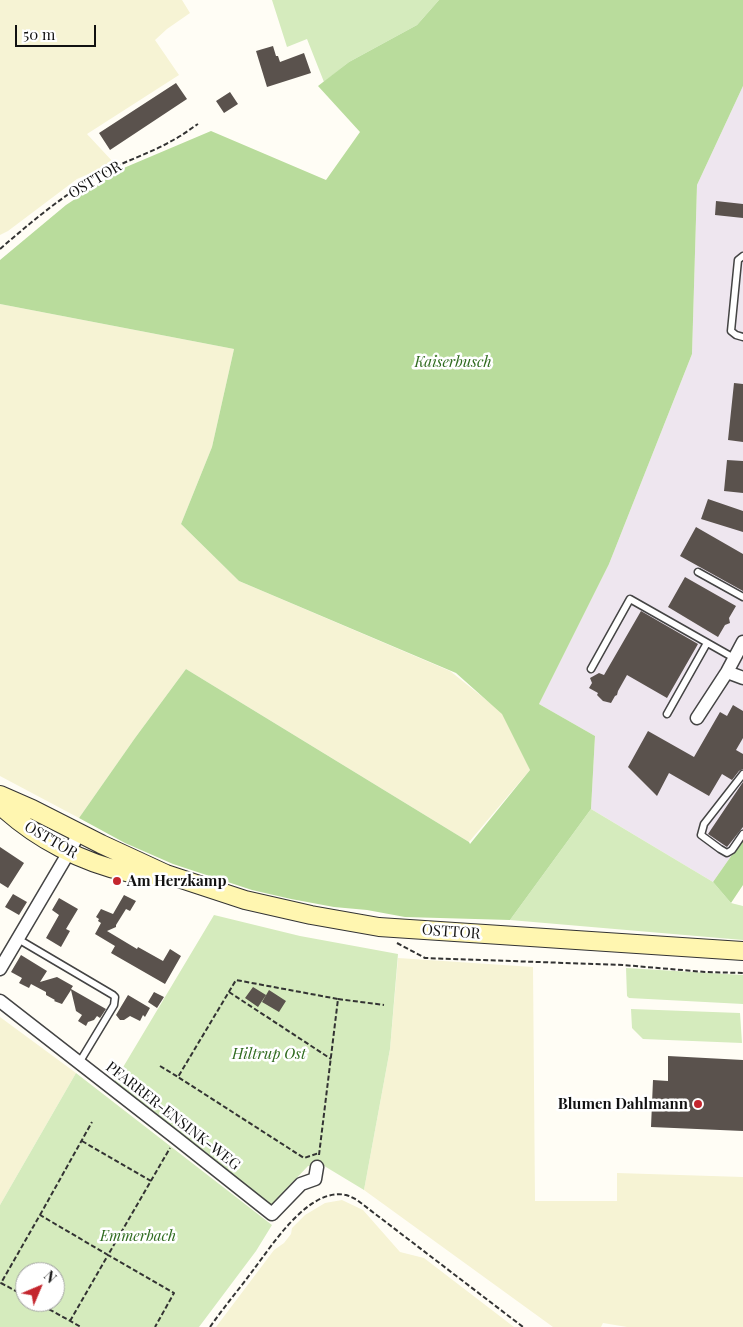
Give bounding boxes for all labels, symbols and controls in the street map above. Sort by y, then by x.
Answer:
scale bar [18,15,99,47]
text: 50 m [23,24,55,44]
street label: OSTTOR [65,157,125,203]
park label: Kaiserbusch [414,353,492,371]
street label: OSTTOR [21,818,81,862]
place label: Am Herzkamp [127,872,226,890]
marker: Am Herzkamp [111,875,123,887]
street label: OSTTOR [421,921,481,943]
park label: Hiltrup Ost [232,1045,306,1063]
street label: PFARRER-ENSINK-WEG [102,1058,244,1174]
place label: Blumen Dahlmann [558,1095,688,1113]
marker: Blumen Dahlmann [692,1098,704,1110]
park label: Emmerbach [100,1227,176,1245]
north arrow [15,1262,65,1312]
text: N [40,1266,61,1287]

